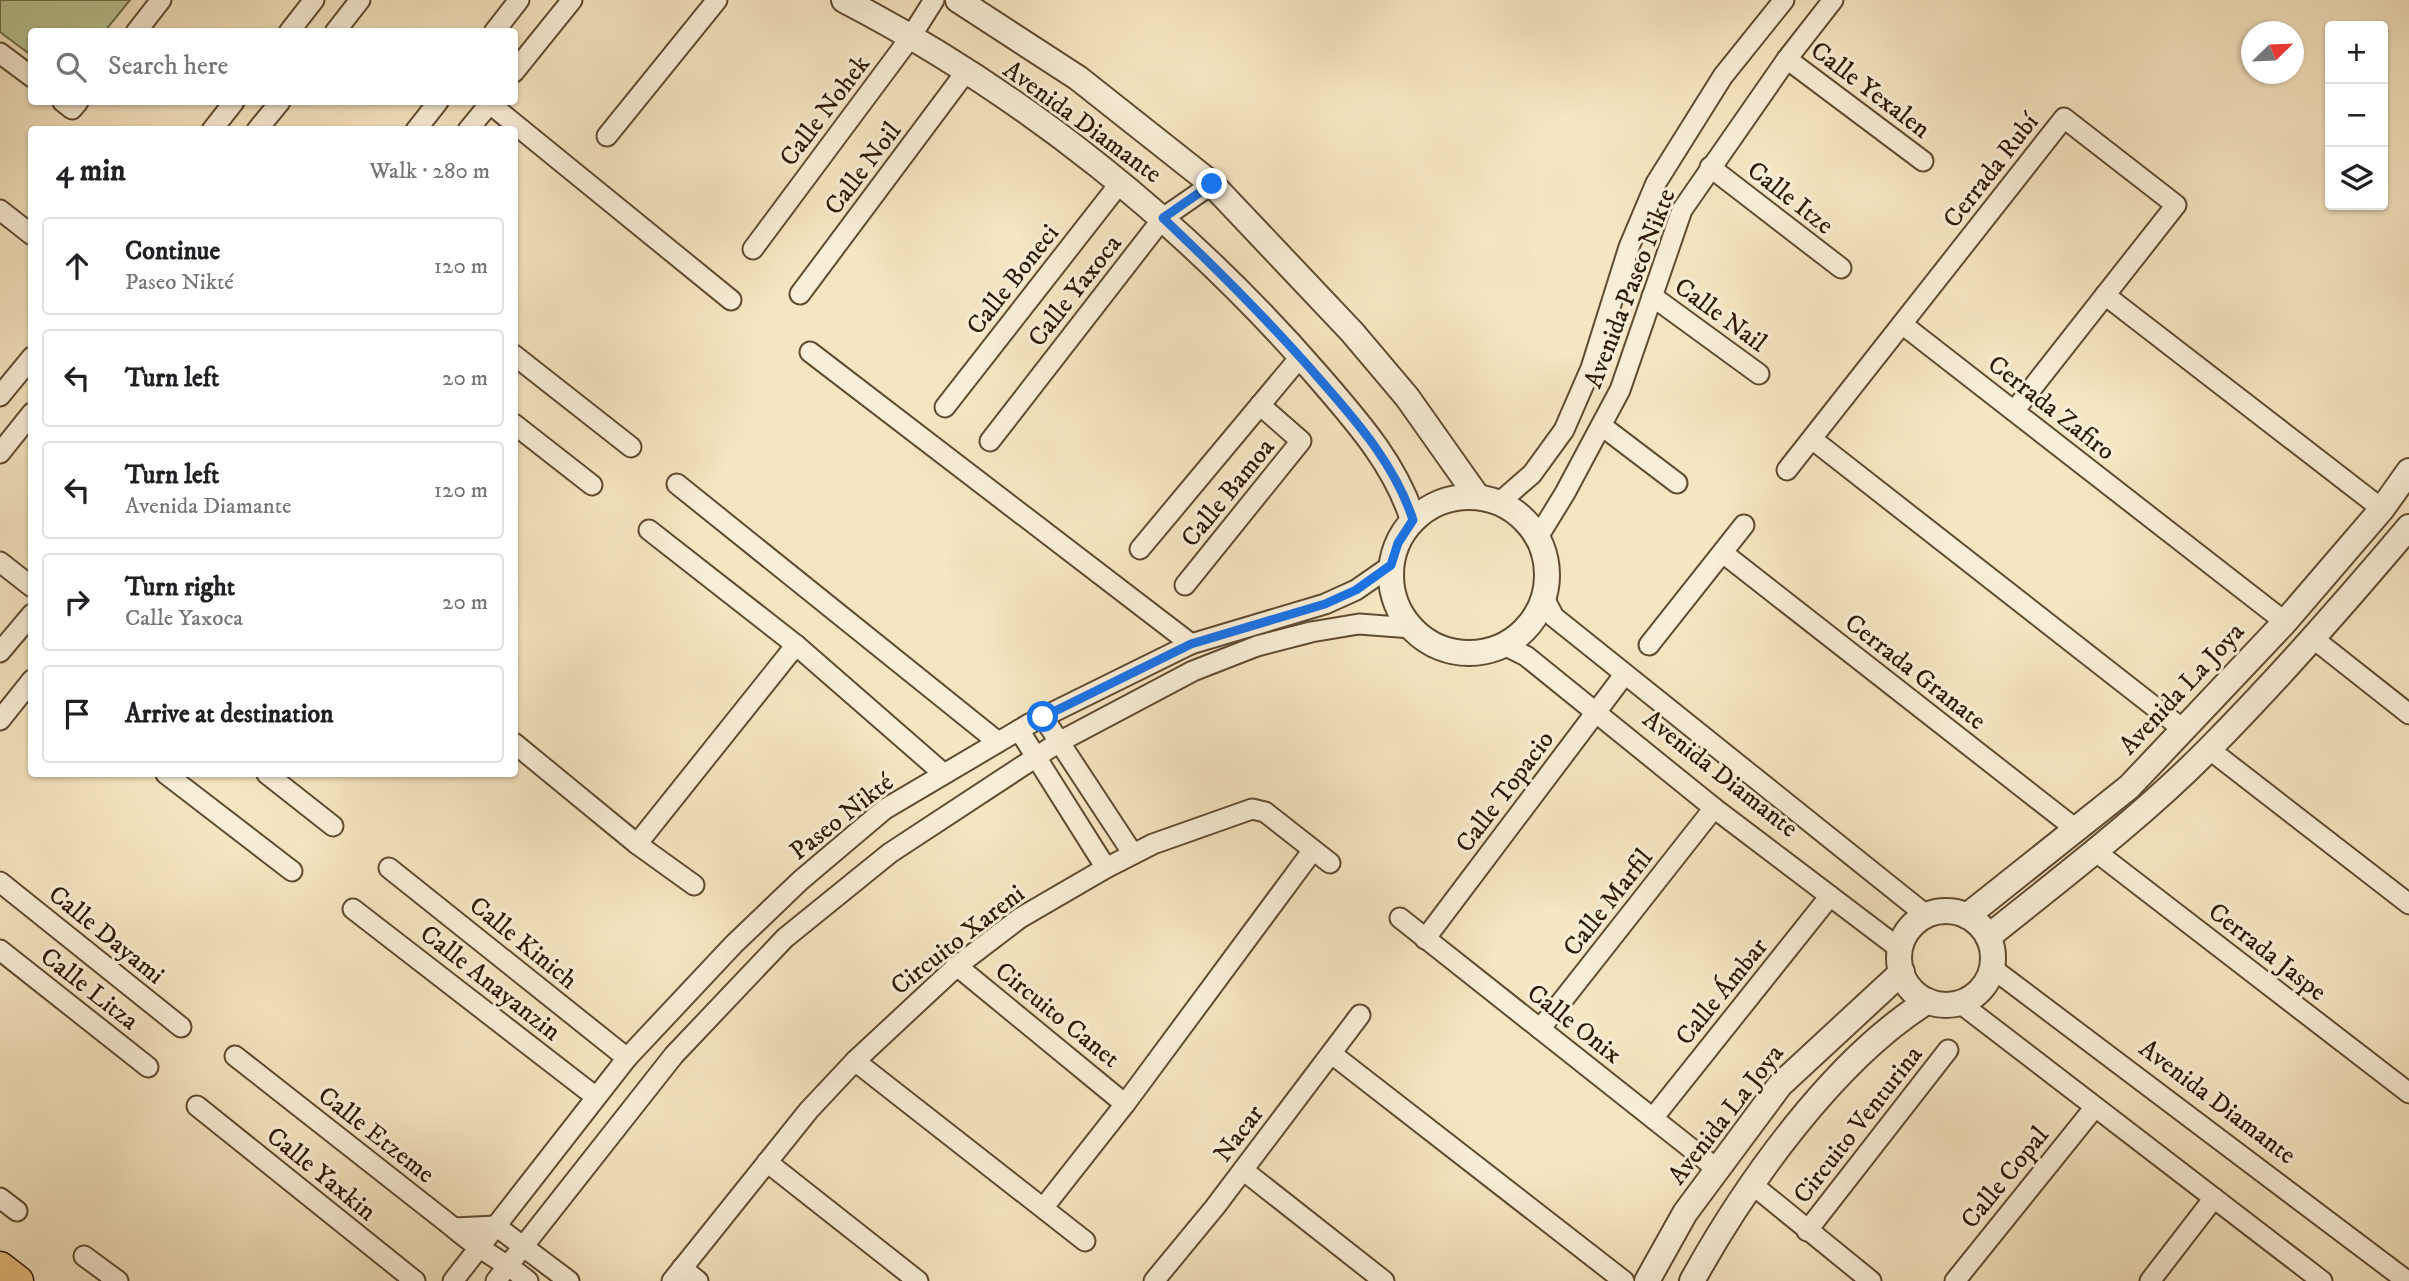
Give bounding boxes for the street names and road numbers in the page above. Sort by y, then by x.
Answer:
street label: Calle Yexalen [1804,34,1937,146]
street label: Calle Nohek [773,49,878,173]
street label: Avenida Diamante [996,54,1168,191]
street label: Cerrada Rubí [1936,106,2047,235]
street label: Calle Noil [817,116,909,222]
street label: Calle Itze [1740,154,1840,242]
street label: Avenida Paseo Nikte [1577,184,1684,393]
street label: Calle Boneci [960,218,1067,342]
street label: Calle Yaxoca [1021,228,1129,354]
street label: Calle Nail [1667,271,1773,360]
street label: Cerrada Zafiro [1981,348,2121,468]
street label: Calle Bamoa [1174,432,1282,554]
street label: Cerrada Granate [1838,607,1992,738]
street label: Avenida La Joya [2112,616,2252,762]
street label: Avenida Diamante [1636,703,1804,845]
street label: Calle Topacio [1449,724,1562,860]
street label: Paseo Nikté [783,766,901,868]
street label: Calle Marfil [1556,843,1660,963]
street label: Calle Dayami [41,878,171,992]
street label: Circuito Xareni [884,878,1032,1003]
street label: Calle Kinich [462,889,584,997]
street label: Cerrada Jaspe [2201,896,2333,1009]
street label: Calle Anayanzin [413,918,567,1049]
street label: Calle Ámbar [1668,931,1776,1052]
street label: Calle Litza [33,940,145,1038]
street label: Circuito Canet [988,955,1126,1076]
street label: Calle Onix [1520,977,1628,1072]
street label: Avenida Diamante [2132,1032,2302,1172]
street label: Avenida La Joya [1661,1038,1791,1192]
street label: Circuito Venturina [1786,1039,1930,1211]
street label: Calle Etzeme [311,1079,441,1191]
street label: Nacar [1207,1098,1272,1169]
street label: Calle Yaxkin [259,1120,383,1229]
street label: Calle Copal [1954,1120,2057,1236]

